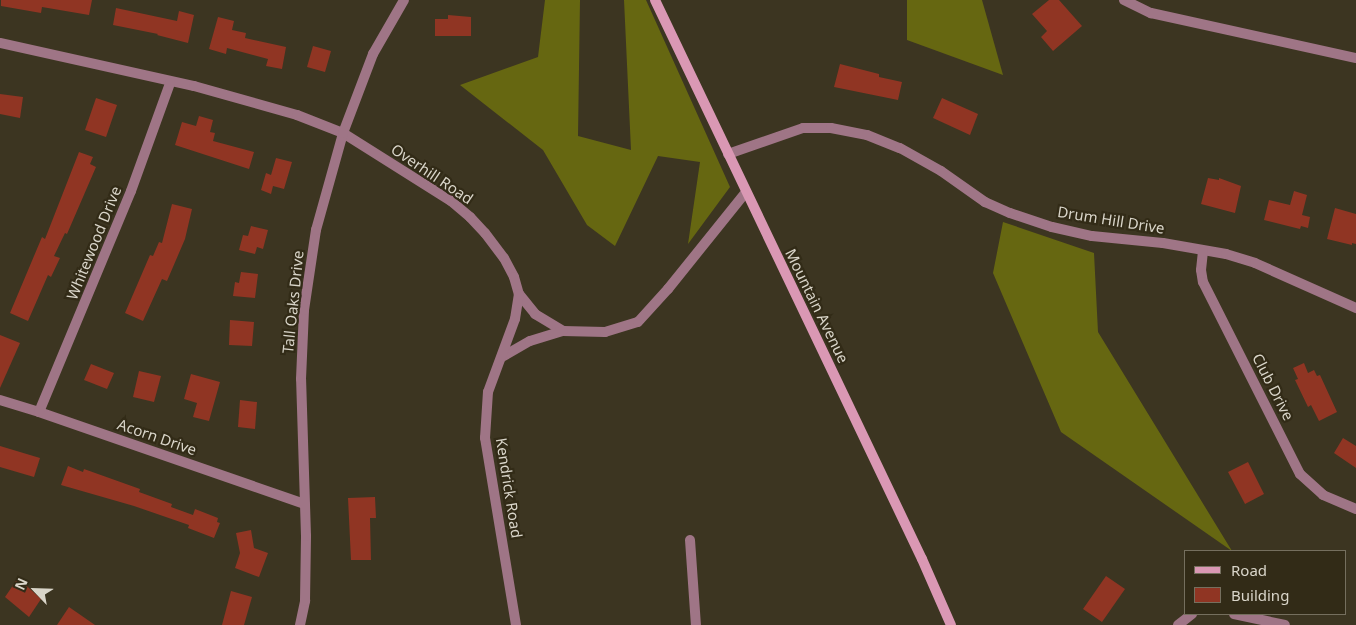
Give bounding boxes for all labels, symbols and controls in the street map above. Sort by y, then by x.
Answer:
street label: Overhill Road [388,140,476,208]
street label: Whitewood Drive [63,184,125,302]
street label: Drum Hill Drive [1056,203,1166,237]
street label: Mountain Avenue [782,246,852,366]
street label: Tall Oaks Drive [279,250,307,354]
street label: Club Drive [1248,350,1298,424]
street label: Acorn Drive [115,415,199,459]
street label: Kendrick Road [492,436,526,540]
legend [1184,550,1346,615]
text: Road [1231,560,1267,580]
north arrow [10,565,60,615]
text: N [10,575,32,593]
text: Building [1231,585,1289,605]

